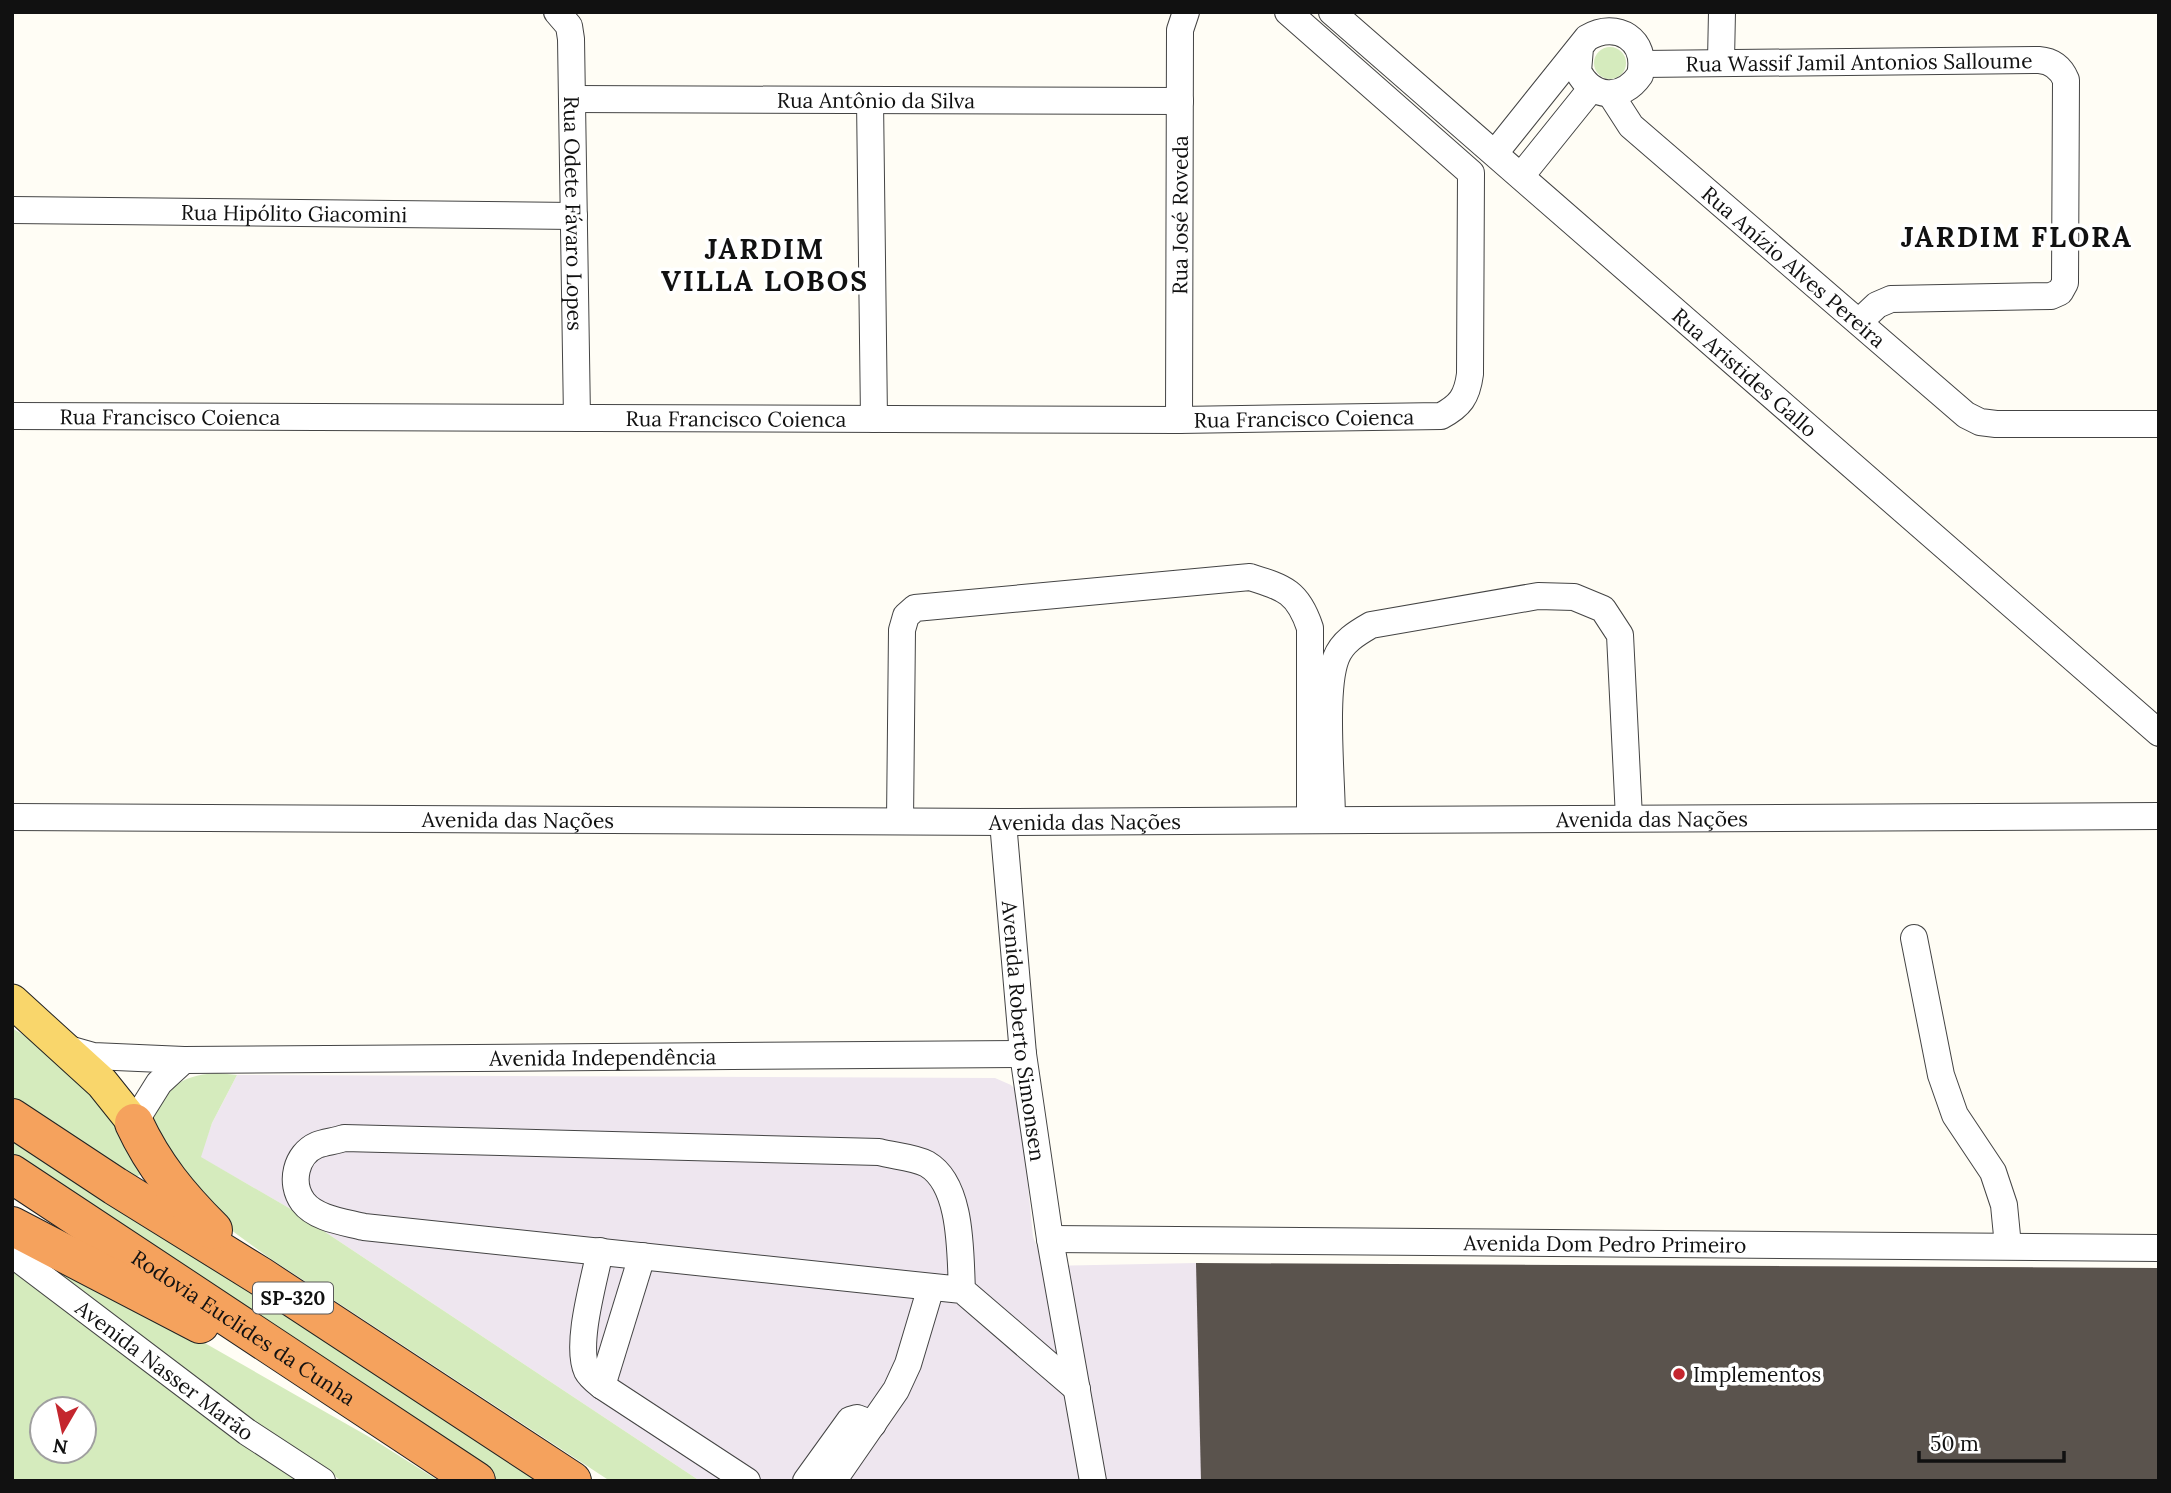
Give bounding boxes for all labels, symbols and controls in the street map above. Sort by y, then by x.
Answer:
street label: Rua Wassif Jamil Antonios Salloume [1685,47,2033,77]
street label: Rua Antônio da Silva [777,86,975,114]
street label: Rua Odete Fávaro Lopes [558,96,589,331]
street label: Rua José Roveda [1166,135,1193,295]
street label: Rua Anízio Alves Pereira [1696,180,1892,353]
street label: Rua Hipólito Giacomini [181,198,407,228]
district label: JARDIM FLORA [1901,219,2133,255]
district label: JARDIM VILLA LOBOS [661,231,869,299]
street label: Rua Aristides Gallo [1667,302,1823,443]
street label: Rua Francisco Coienca [60,403,281,430]
street label: Rua Francisco Coienca [1193,403,1415,433]
street label: Rua Francisco Coienca [626,405,847,432]
street label: Avenida das Nações [1555,805,1748,833]
street label: Avenida das Nações [421,806,614,834]
street label: Avenida das Nações [988,808,1181,836]
street label: Avenida Roberto Simonsen [996,899,1052,1163]
street label: Avenida Independência [488,1043,717,1071]
street label: Avenida Dom Pedro Primeiro [1463,1229,1746,1258]
street label: Rodovia Euclides da Cunha [127,1244,361,1411]
road number: SP-320 [253,1282,333,1314]
street label: Avenida Nasser Marão [70,1293,260,1446]
place label: Implementos [1693,1361,1821,1388]
marker: Implementos [1671,1366,1687,1382]
north arrow [28,1395,98,1465]
scale bar [1919,1420,2064,1464]
text: 50 m [1930,1430,1979,1457]
text: N [51,1434,69,1460]

